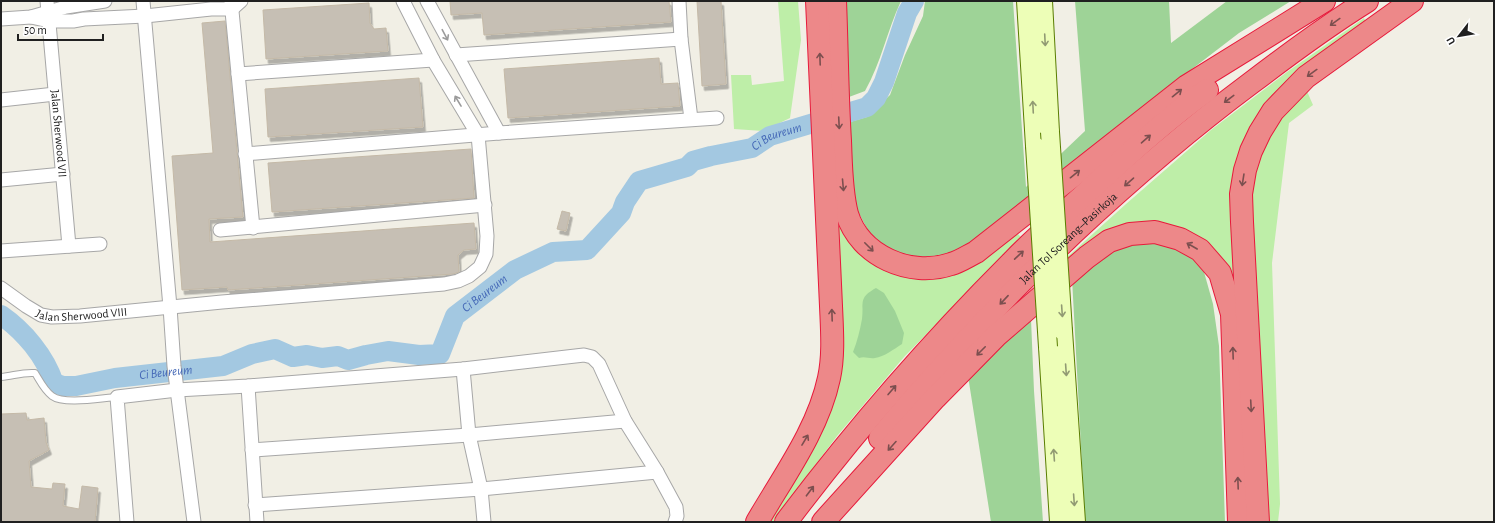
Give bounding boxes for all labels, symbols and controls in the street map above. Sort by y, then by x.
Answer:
scale bar [18,16,103,42]
north arrow [1439,16,1479,56]
one-way arrow [1329,18,1340,26]
text: 50 m [24,24,47,36]
one-way arrow [442,29,449,41]
one-way arrow [1041,33,1048,46]
text: U [1444,35,1457,47]
one-way arrow [817,53,824,66]
one-way arrow [1306,69,1317,77]
street label: Jalan Sherwood VII [49,89,69,178]
one-way arrow [1171,89,1182,98]
one-way arrow [1224,95,1235,103]
one-way arrow [454,96,462,107]
one-way arrow [1029,101,1036,114]
one-way arrow [835,116,842,129]
water label: Ci Beureum [749,120,803,153]
one-way arrow [1141,135,1151,144]
one-way arrow [1070,170,1081,179]
one-way arrow [1239,173,1247,186]
one-way arrow [1124,177,1134,186]
one-way arrow [839,178,846,191]
street label: Jalan Tol Soreang–Pasirkoja [1017,190,1120,286]
one-way arrow [1186,241,1198,249]
one-way arrow [864,242,874,252]
one-way arrow [1014,250,1024,259]
water label: Ci Beureum [459,272,510,315]
one-way arrow [1000,295,1009,305]
one-way arrow [1058,304,1065,317]
street label: Jalan Sherwood VIII [34,305,128,323]
one-way arrow [828,309,835,322]
one-way arrow [976,346,986,356]
one-way arrow [1230,347,1237,360]
water label: Ci Beureum [139,363,193,382]
one-way arrow [1062,363,1069,376]
one-way arrow [887,385,896,395]
one-way arrow [1248,399,1255,412]
one-way arrow [802,434,810,446]
one-way arrow [888,440,897,450]
one-way arrow [1051,449,1058,462]
one-way arrow [1234,477,1242,490]
one-way arrow [805,485,814,496]
one-way arrow [1071,493,1078,506]

